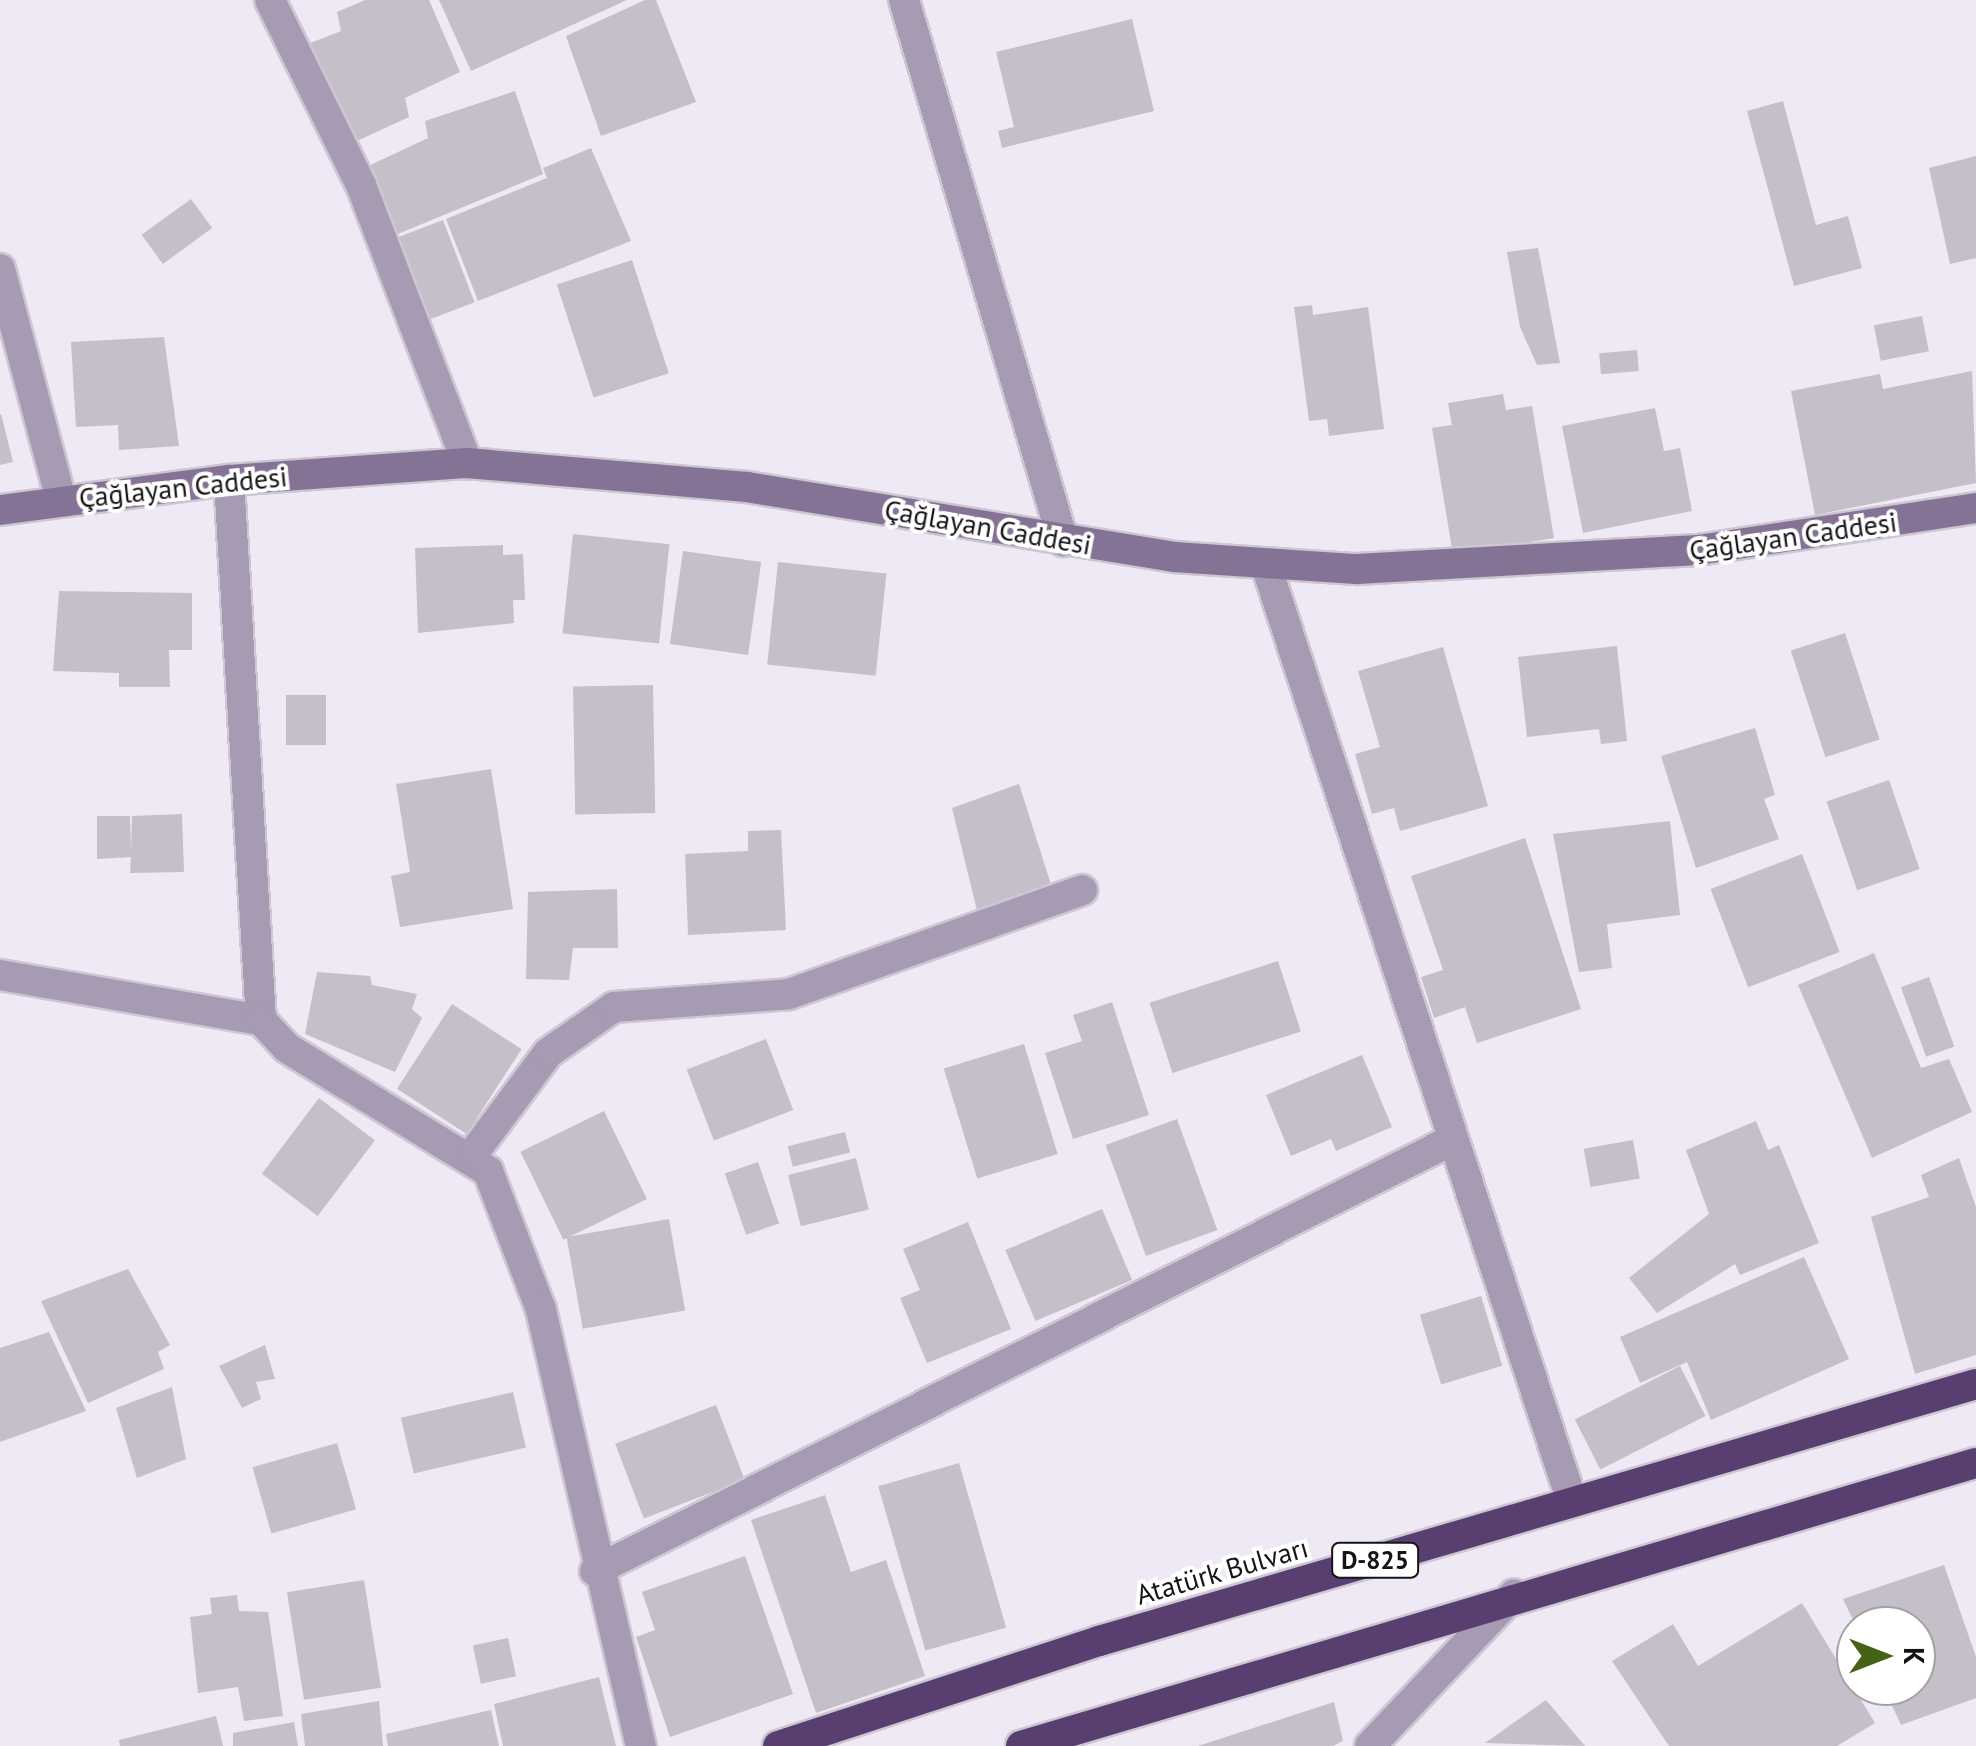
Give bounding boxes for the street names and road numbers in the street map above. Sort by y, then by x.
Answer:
street label: Çağlayan Caddesi [77,459,289,515]
street label: Çağlayan Caddesi [882,492,1094,562]
street label: Çağlayan Caddesi [1687,505,1899,567]
street label: Atatürk Bulvarı [1132,1530,1312,1612]
road number: D-825 [1330,1540,1420,1580]

